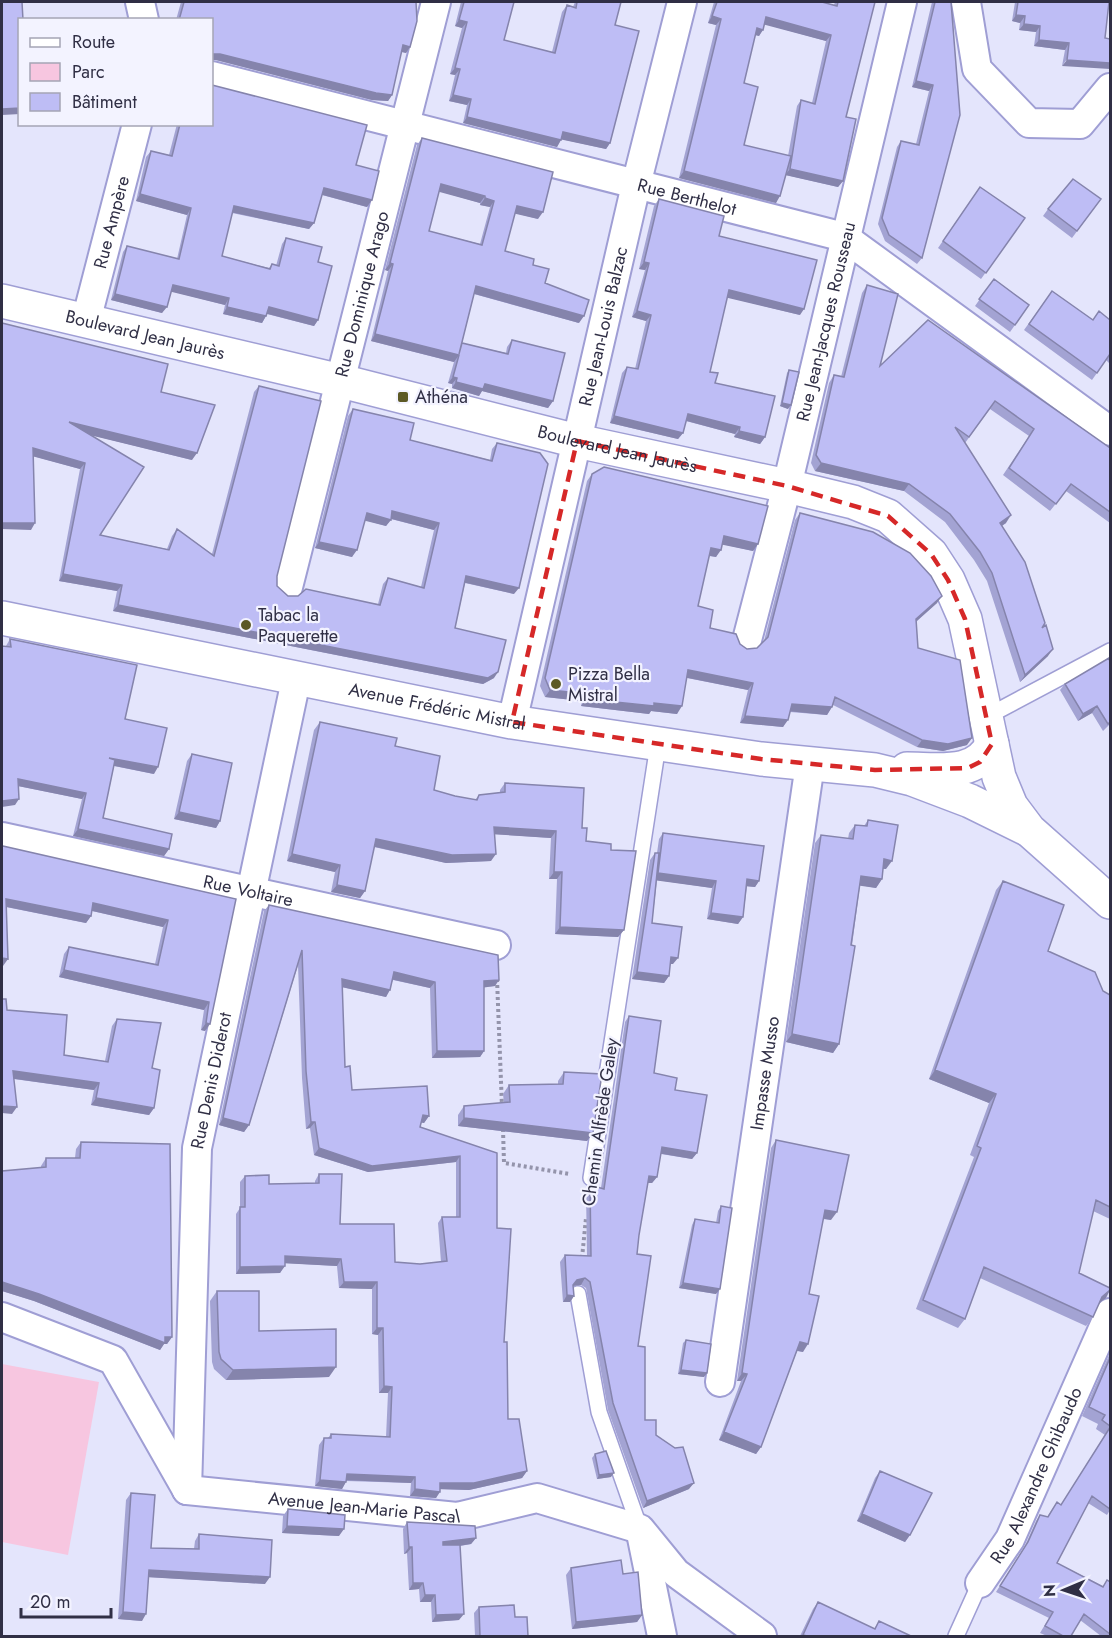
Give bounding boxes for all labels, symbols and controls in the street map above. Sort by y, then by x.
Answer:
legend [18,18,213,126]
text: Route [72,29,115,55]
text: Parc [72,59,105,85]
text: Bâtiment [72,89,138,115]
street label: Rue Berthelot [635,172,740,222]
street label: Rue Ampère [87,173,136,271]
street label: Rue Dominique Arago [329,208,396,380]
street label: Rue Jean-Jacques Rousseau [790,219,862,424]
street label: Rue Jean-Louis Balzac [572,244,634,409]
street label: Boulevard Jean Jaurès [63,303,227,366]
place label: Athéna [415,384,468,410]
marker: Athéna [396,390,410,404]
street label: Boulevard Jean Jaurès [535,418,700,479]
place label: Tabac la Paquerette [258,602,338,649]
marker: Tabac la Paquerette [239,618,253,632]
place label: Pizza Bella Mistral [568,661,650,708]
street label: Avenue Frédéric Mistral [346,676,527,737]
marker: Pizza Bella Mistral [549,677,563,691]
street label: Rue Voltaire [201,868,296,913]
street label: Rue Denis Diderot [184,1009,239,1151]
street label: Impasse Musso [744,1014,786,1132]
street label: Chemin Alfrède Galey [575,1036,625,1208]
street label: Rue Alexandre Ghibaudo [984,1383,1089,1569]
street label: Avenue Jean-Marie Pascal [267,1485,463,1530]
north arrow [1034,1560,1094,1620]
scale bar [21,1581,111,1619]
text: N [1038,1584,1061,1597]
text: 20 m [30,1589,70,1615]

